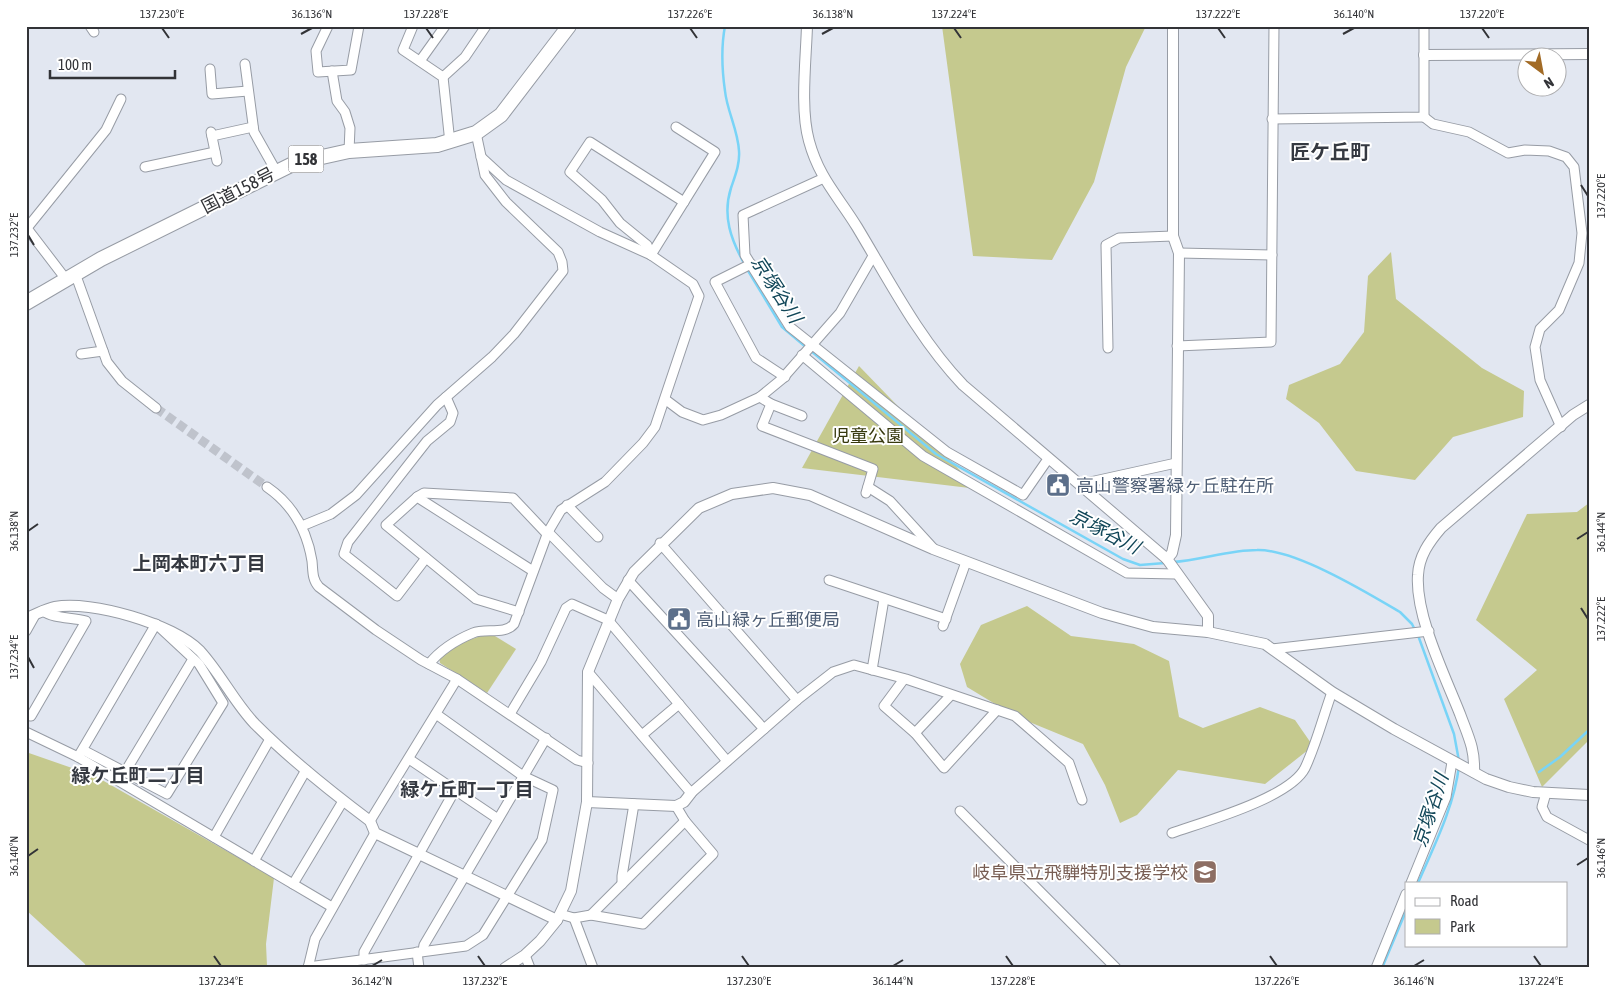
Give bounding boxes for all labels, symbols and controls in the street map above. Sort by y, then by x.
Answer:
text: 137.230°E [140,7,184,21]
text: 36.136°N [292,7,332,21]
text: 137.228°E [404,7,448,21]
text: 137.226°E [668,7,712,21]
text: 36.138°N [813,7,853,21]
text: 137.224°E [932,7,976,21]
text: 137.222°E [1196,7,1240,21]
text: 36.140°N [1334,7,1374,21]
text: 137.220°E [1460,7,1504,21]
scale bar [50,48,175,80]
north arrow [1518,48,1568,98]
text: 100 m [58,56,92,73]
text: N [1541,74,1557,92]
district label: 匠ケ丘町 [1290,140,1370,163]
road number: 158 [288,146,324,172]
street label: 国道158号 [198,163,278,217]
text: 137.220°E [1594,174,1608,218]
text: 137.232°E [7,213,21,257]
water label: 京塚谷川 [747,251,808,329]
park label: 児童公園 [832,425,904,446]
public building icon: 高山警察署緑ヶ丘駐在所 [1045,472,1071,498]
place label: 高山警察署緑ヶ丘駐在所 [1076,475,1274,496]
water label: 京塚谷川 [1066,504,1146,559]
text: 36.138°N [7,511,21,551]
text: 36.144°N [1594,512,1608,552]
district label: 上岡本町六丁目 [132,552,266,574]
text: 137.222°E [1594,597,1608,641]
public building icon: 高山緑ヶ丘郵便局 [666,606,692,632]
place label: 高山緑ヶ丘郵便局 [696,609,840,630]
text: 137.234°E [7,635,21,679]
district label: 緑ケ丘町二丁目 [71,764,205,786]
water label: 京塚谷川 [1408,769,1453,850]
district label: 緑ケ丘町一丁目 [400,778,534,800]
text: 36.140°N [7,836,21,876]
text: 36.146°N [1594,838,1608,878]
school or university icon: 岐阜県立飛騨特別支援学校 [1192,859,1218,885]
place label: 岐阜県立飛騨特別支援学校 [972,862,1188,883]
legend [1405,882,1568,946]
text: Road [1450,892,1479,909]
text: Park [1450,918,1475,935]
text: 137.234°E [199,974,243,988]
text: 36.142°N [352,974,392,988]
text: 137.232°E [463,974,507,988]
text: 137.230°E [727,974,771,988]
text: 36.144°N [873,974,913,988]
text: 137.228°E [991,974,1035,988]
text: 137.226°E [1255,974,1299,988]
text: 36.146°N [1394,974,1434,988]
text: 137.224°E [1519,974,1563,988]

